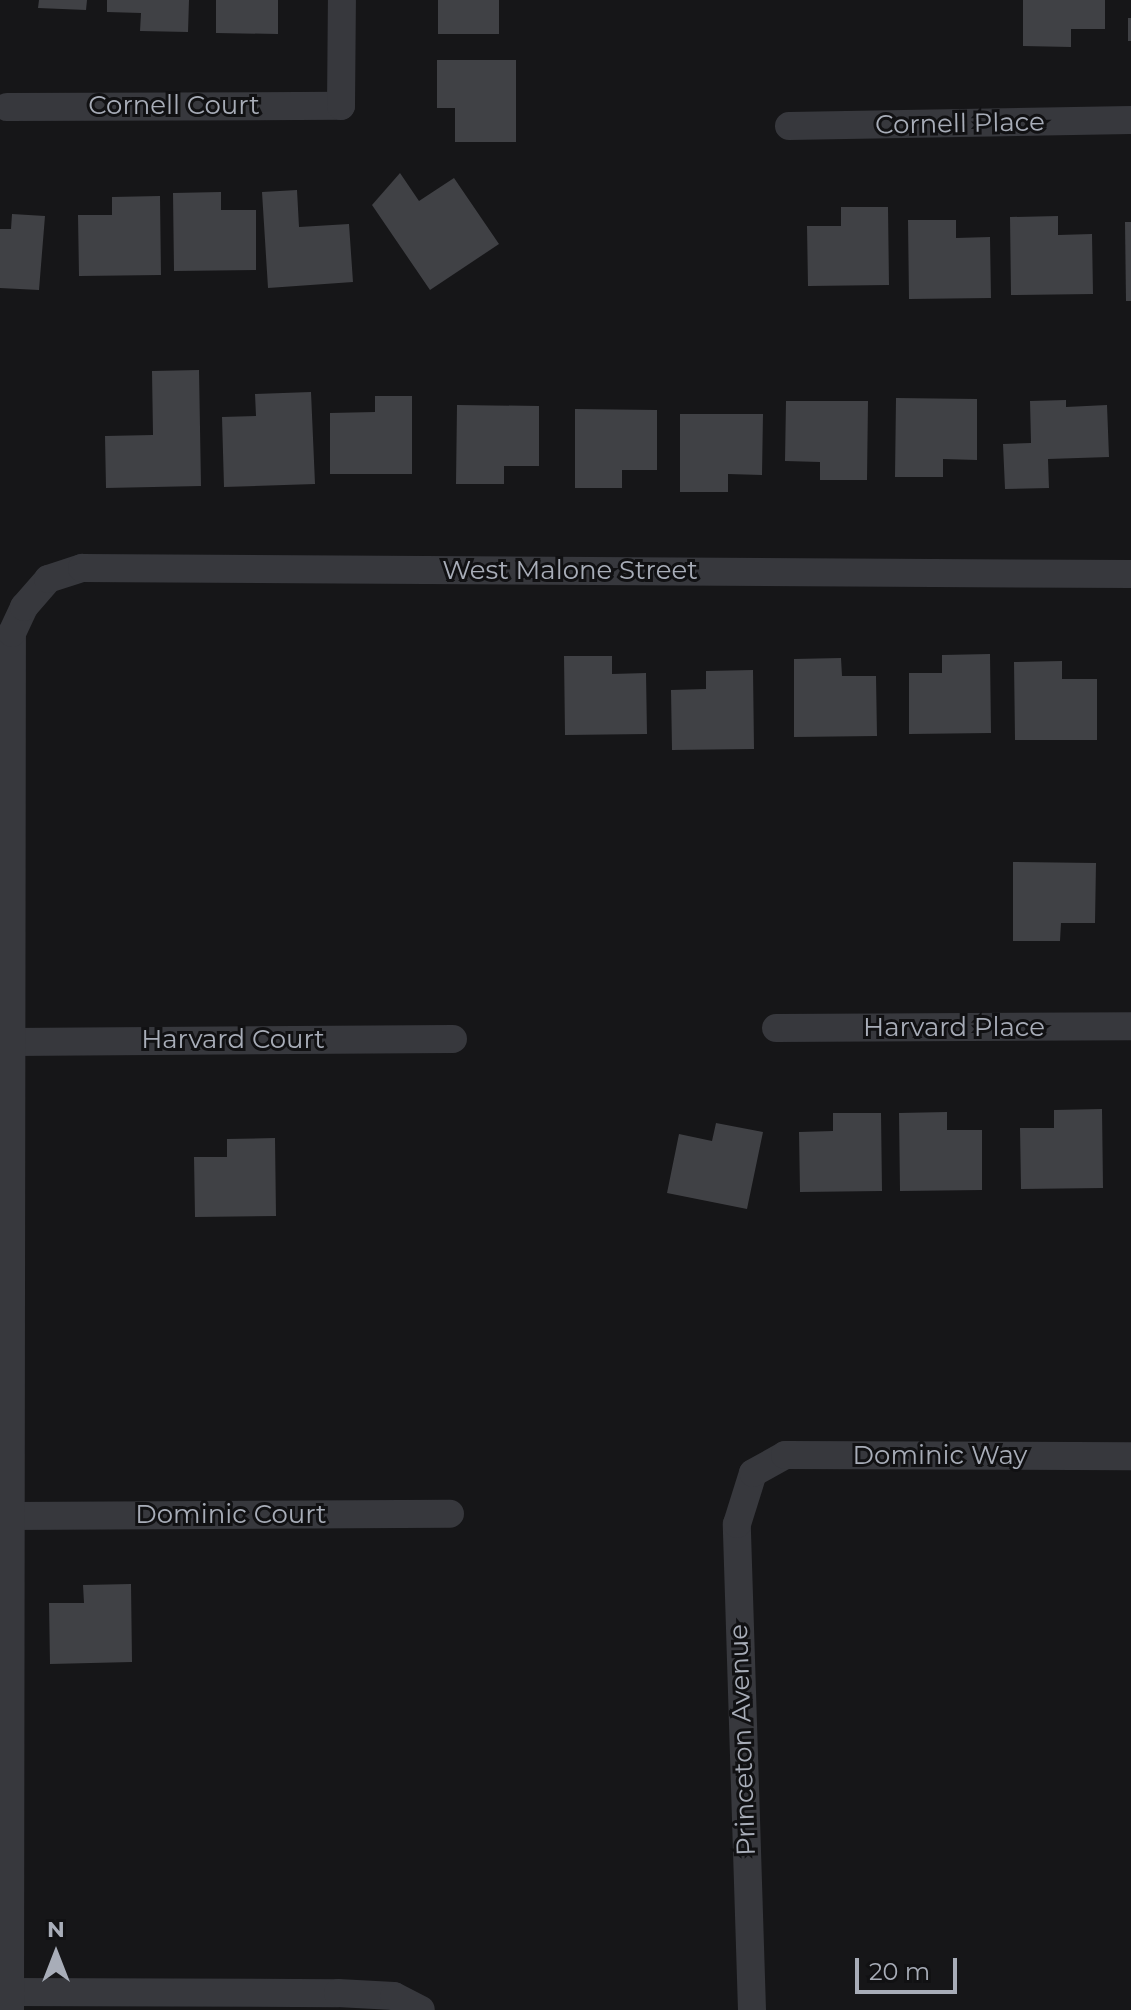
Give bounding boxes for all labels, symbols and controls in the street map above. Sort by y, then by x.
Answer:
street label: Cornell Court [88,90,260,122]
street label: Cornell Place [875,107,1045,141]
street label: West Malone Street [442,555,698,587]
street label: Harvard Place [863,1012,1045,1044]
street label: Harvard Court [141,1024,325,1056]
street label: Dominic Way [853,1440,1027,1472]
street label: Dominic Court [135,1499,327,1531]
street label: Princeton Avenue [723,1624,763,1856]
north arrow [16,1914,96,1994]
text: N [47,1916,65,1943]
scale bar [859,1942,961,1992]
text: 20 m [869,1957,930,1986]

